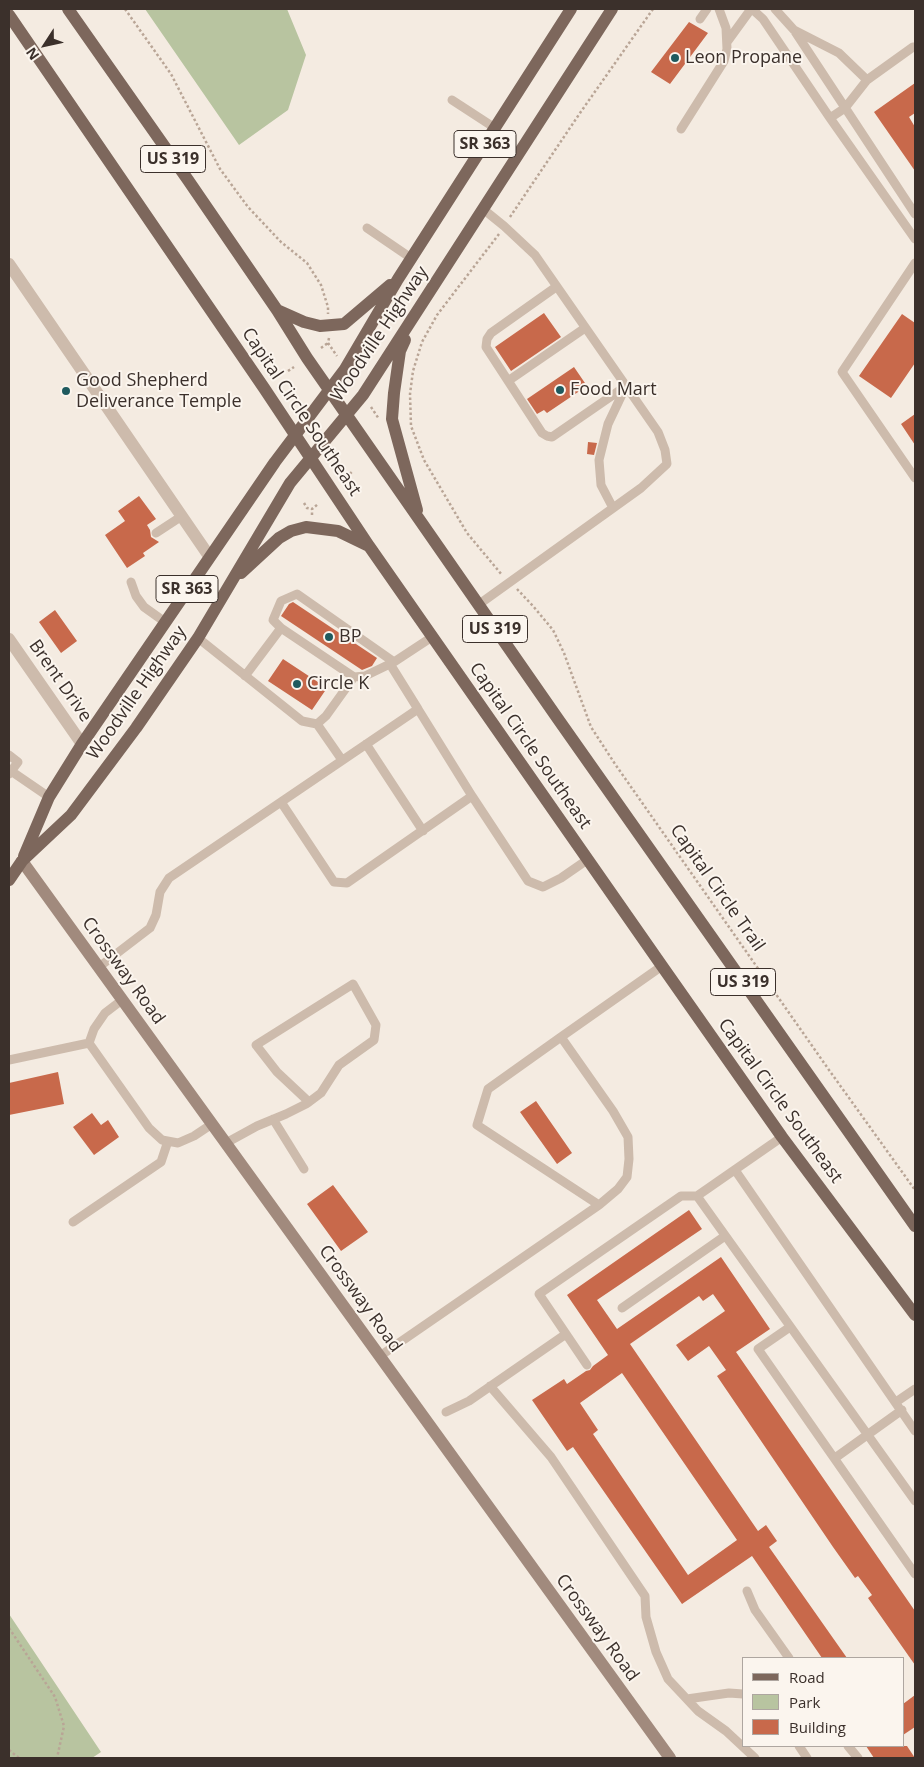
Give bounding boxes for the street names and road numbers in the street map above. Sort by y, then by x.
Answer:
road number: SR 363 [454,130,516,158]
road number: US 319 [140,146,206,172]
street label: Woodville Highway [327,262,433,406]
street label: Capital Circle Southeast [237,324,365,500]
road number: SR 363 [156,576,218,602]
road number: US 319 [462,616,528,642]
street label: Woodville Highway [83,622,191,764]
street label: Brent Drive [24,636,96,726]
street label: Capital Circle Southeast [464,659,596,833]
street label: Capital Circle Trail [665,820,769,956]
street label: Crossway Road [77,913,169,1029]
road number: US 319 [710,969,776,996]
street label: Capital Circle Southeast [713,1015,847,1187]
street label: Crossway Road [314,1241,406,1357]
street label: Crossway Road [551,1570,643,1686]

